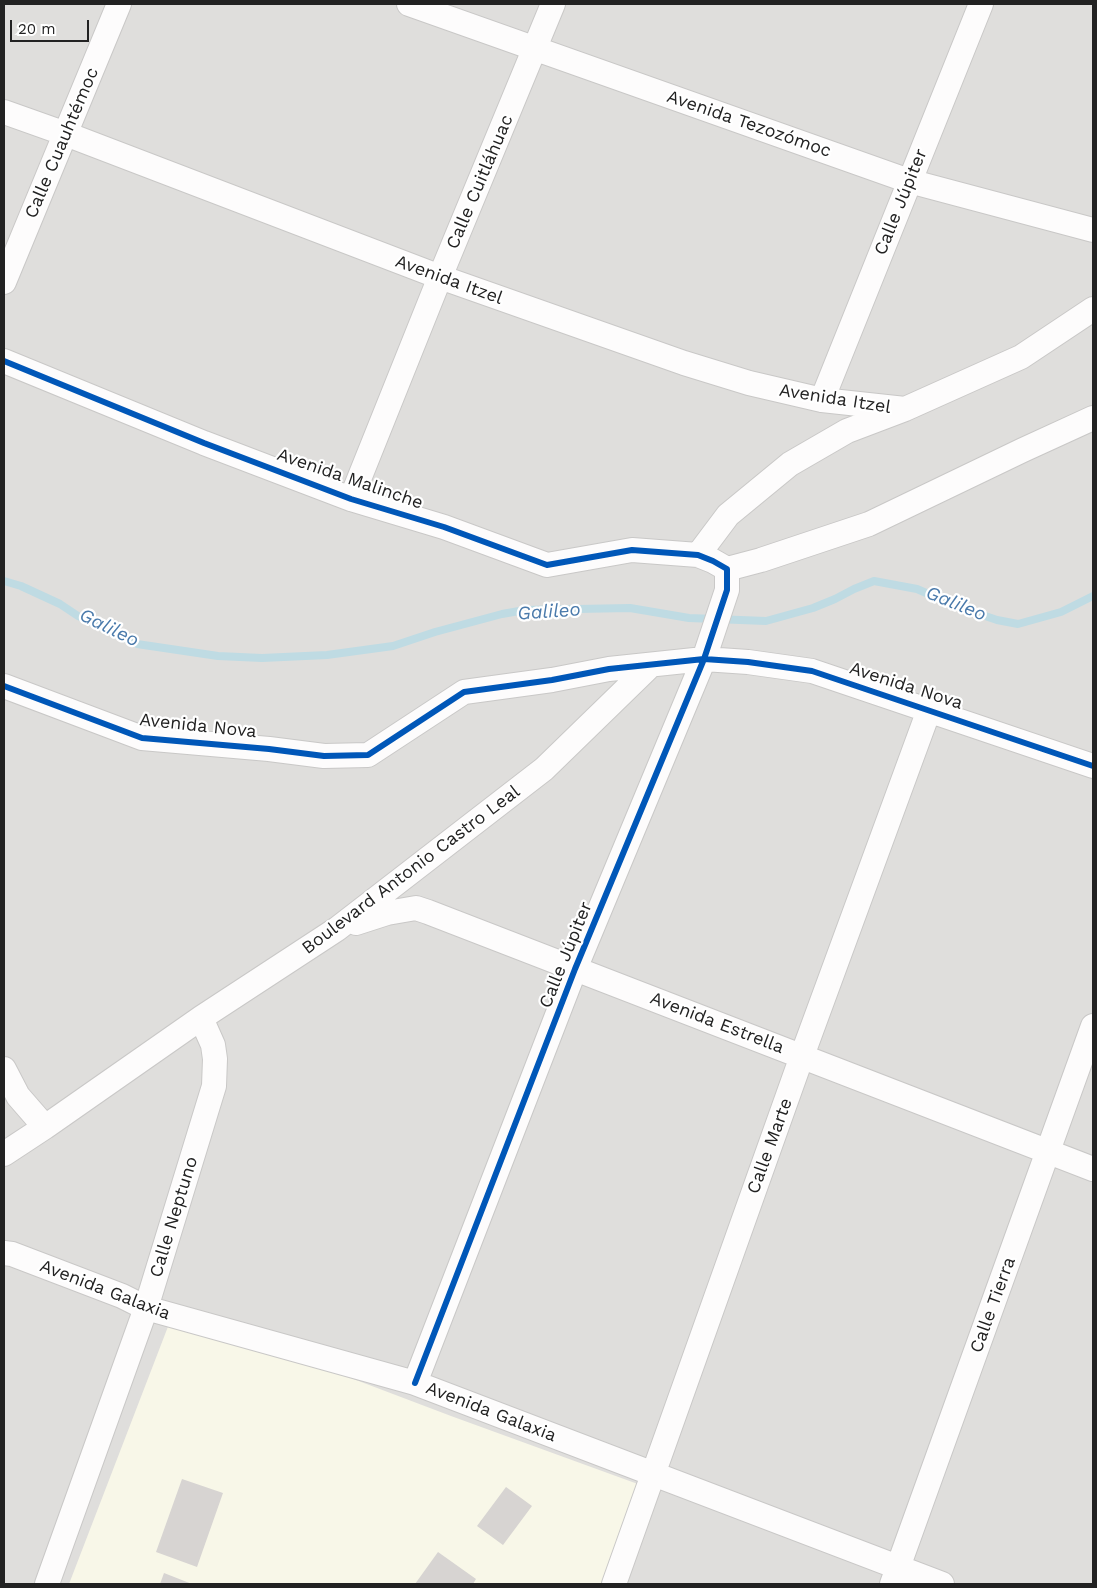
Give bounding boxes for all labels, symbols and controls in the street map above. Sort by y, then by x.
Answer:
scale bar [12,10,91,42]
text: 20 m [18,20,56,38]
street label: Calle Cuauhtémoc [20,64,104,222]
street label: Avenida Tezozómoc [664,86,834,162]
street label: Calle Cuitláhuac [442,111,518,253]
street label: Calle Júpiter [870,146,932,258]
street label: Avenida Itzel [392,251,506,309]
street label: Avenida Itzel [778,380,892,418]
street label: Avenida Malinche [274,444,426,514]
water label: Galileo [922,582,990,626]
water label: Galileo [517,598,581,626]
water label: Galileo [75,604,143,652]
street label: Avenida Nova [847,658,965,714]
street label: Avenida Nova [138,709,258,743]
street label: Boulevard Antonio Castro Leal [298,781,524,959]
street label: Calle Júpiter [535,899,597,1011]
street label: Avenida Estrella [647,988,787,1058]
street label: Calle Marte [743,1095,797,1197]
street label: Calle Neptuno [145,1154,203,1280]
street label: Calle Tierra [966,1254,1020,1356]
street label: Avenida Galaxia [37,1255,173,1325]
street label: Avenida Galaxia [423,1377,559,1447]

